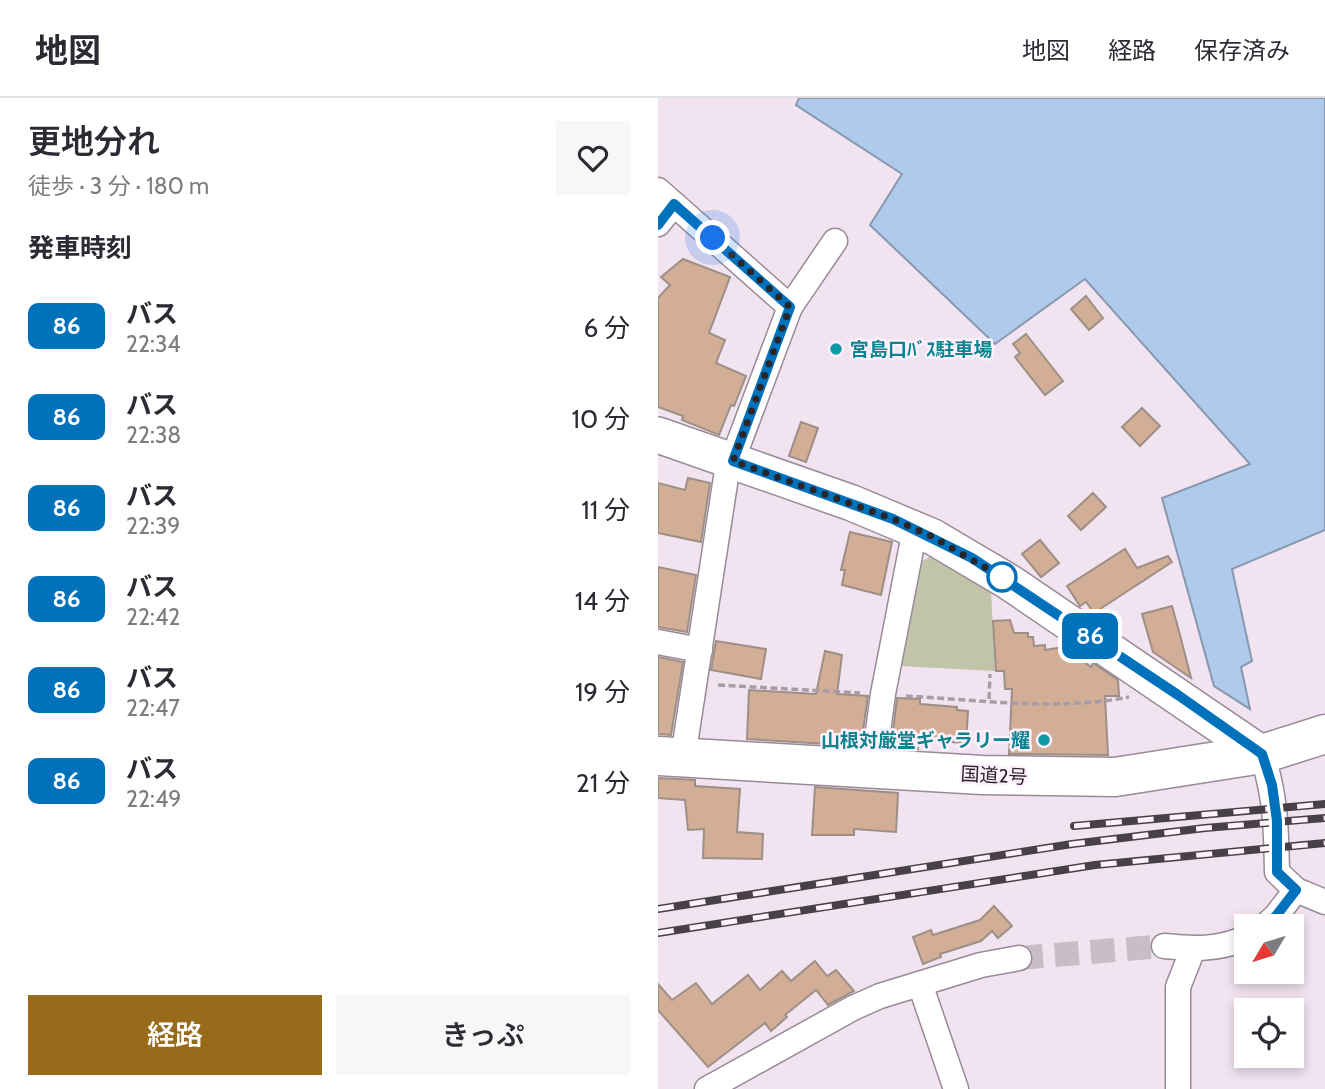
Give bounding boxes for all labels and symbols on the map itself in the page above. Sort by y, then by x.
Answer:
your location [695,220,730,255]
place label: 宮島口ﾊﾞｽ駐車場 [850,338,993,361]
marker: 宮島口ﾊﾞｽ駐車場 [828,341,844,357]
unlabelled marker [987,562,1017,592]
line badge: 86 [1058,613,1122,659]
place label: 山根対厳堂ギャラリー耀 [821,729,1030,752]
marker: 山根対厳堂ギャラリー耀 [1036,732,1052,748]
street label: 国道2号 [960,762,1028,789]
north arrow [1234,914,1304,984]

